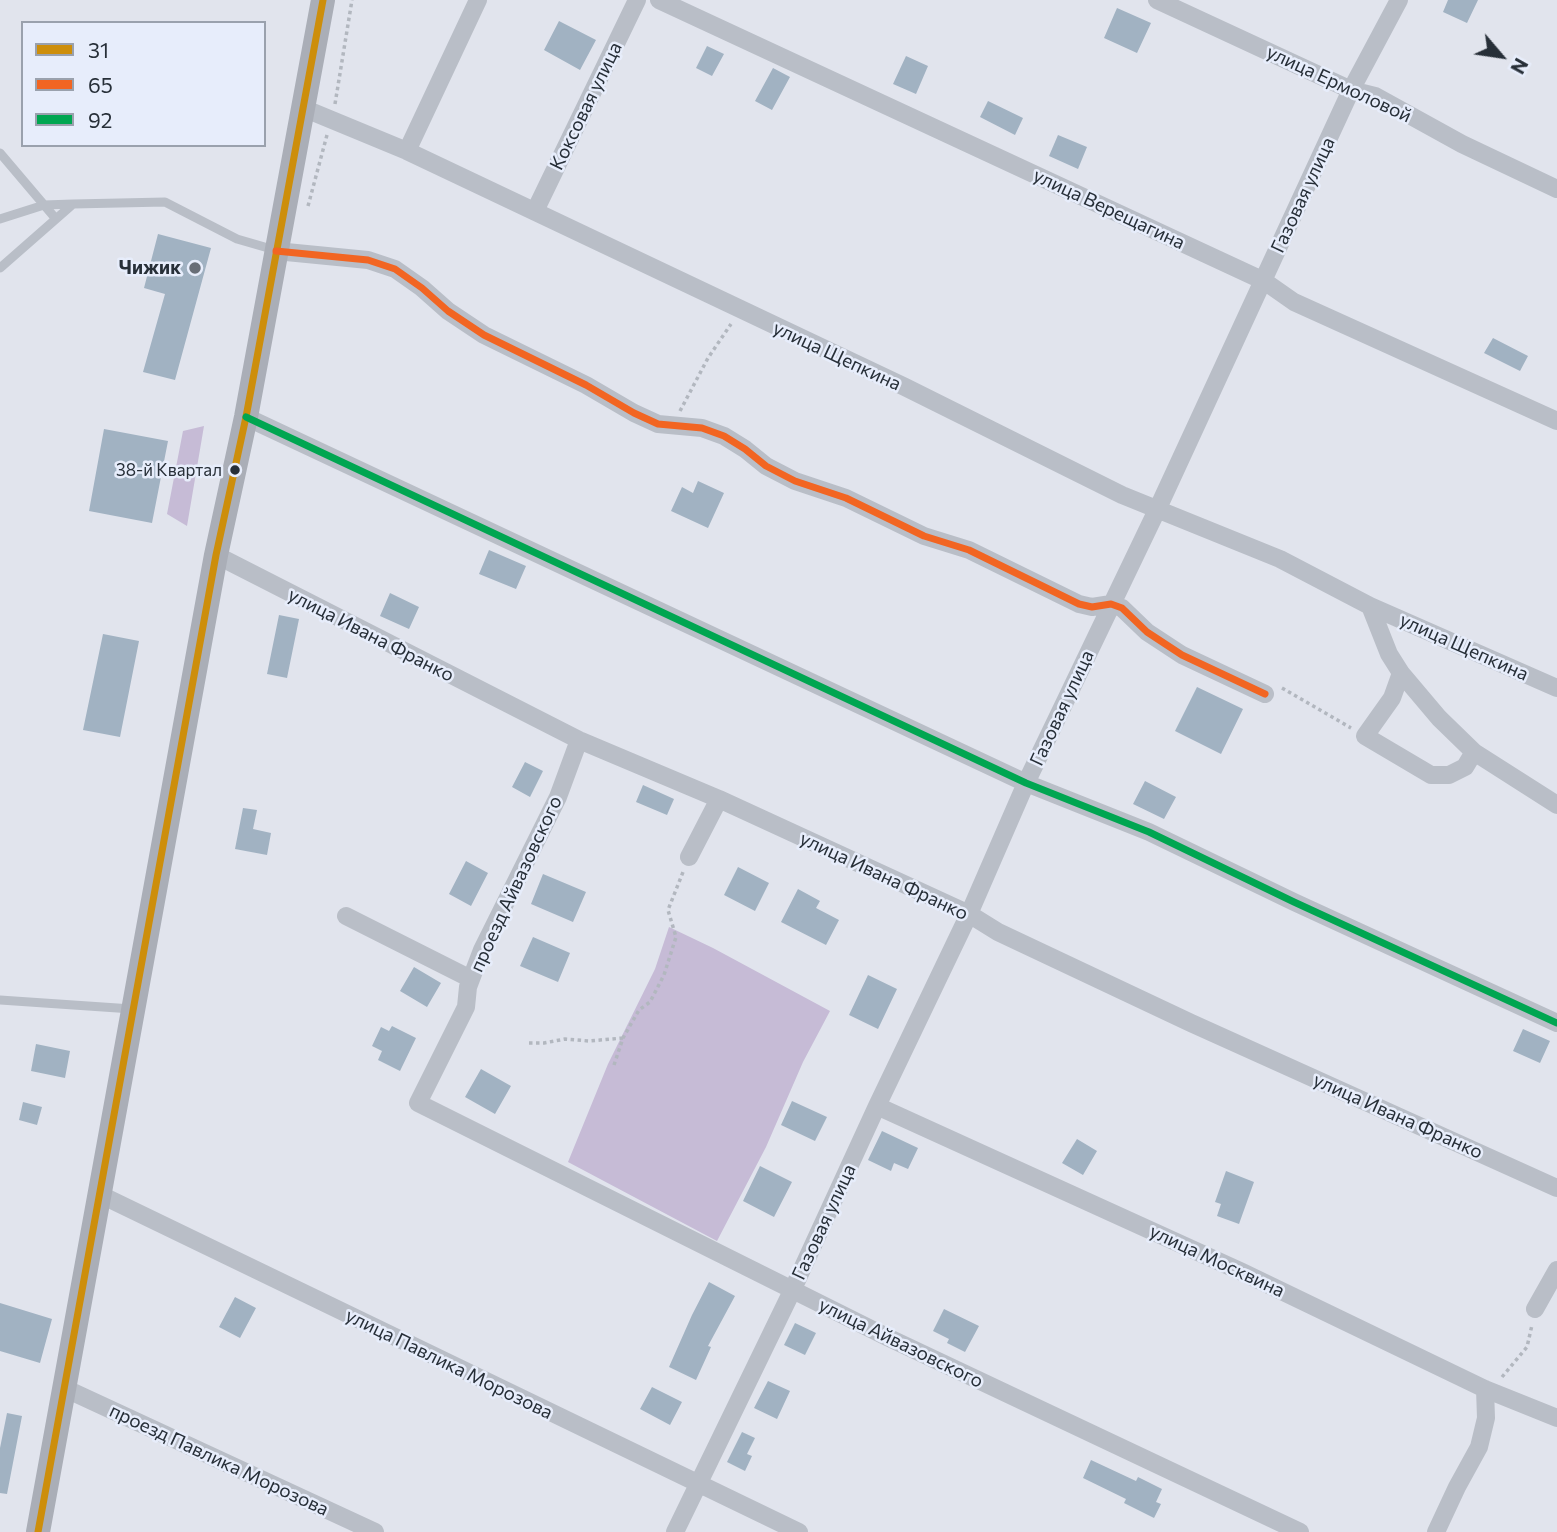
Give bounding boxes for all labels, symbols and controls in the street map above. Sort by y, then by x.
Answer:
legend [21,21,266,147]
north arrow [1466,21,1536,91]
text: 31 [88,37,109,62]
street label: Коксовая улица [545,38,627,174]
street label: улица Ермоловой [1263,40,1415,128]
text: N [1506,55,1533,78]
text: 65 [88,72,113,97]
text: 92 [88,107,112,132]
street label: Газовая улица [1266,134,1340,256]
street label: улица Верещагина [1029,164,1189,254]
place label: Чижик [119,257,181,279]
marker: Чижик [187,260,203,276]
street label: улица Щепкина [769,316,905,396]
place label: 38-й Квартал [116,460,222,480]
marker: 38-й Квартал [228,463,242,477]
street label: улица Ивана Франко [284,583,458,687]
street label: улица Щепкина [1396,608,1532,686]
street label: Газовая улица [1025,647,1099,769]
street label: проезд Айвазовского [465,792,567,976]
street label: улица Ивана Франко [796,827,972,925]
street label: улица Ивана Франко [1310,1068,1486,1164]
street label: Газовая улица [787,1161,861,1283]
street label: улица Москвина [1146,1220,1288,1302]
street label: улица Айвазовского [815,1293,987,1393]
street label: улица Павлика Морозова [342,1304,556,1424]
street label: проезд Павлика Морозова [106,1399,332,1521]

